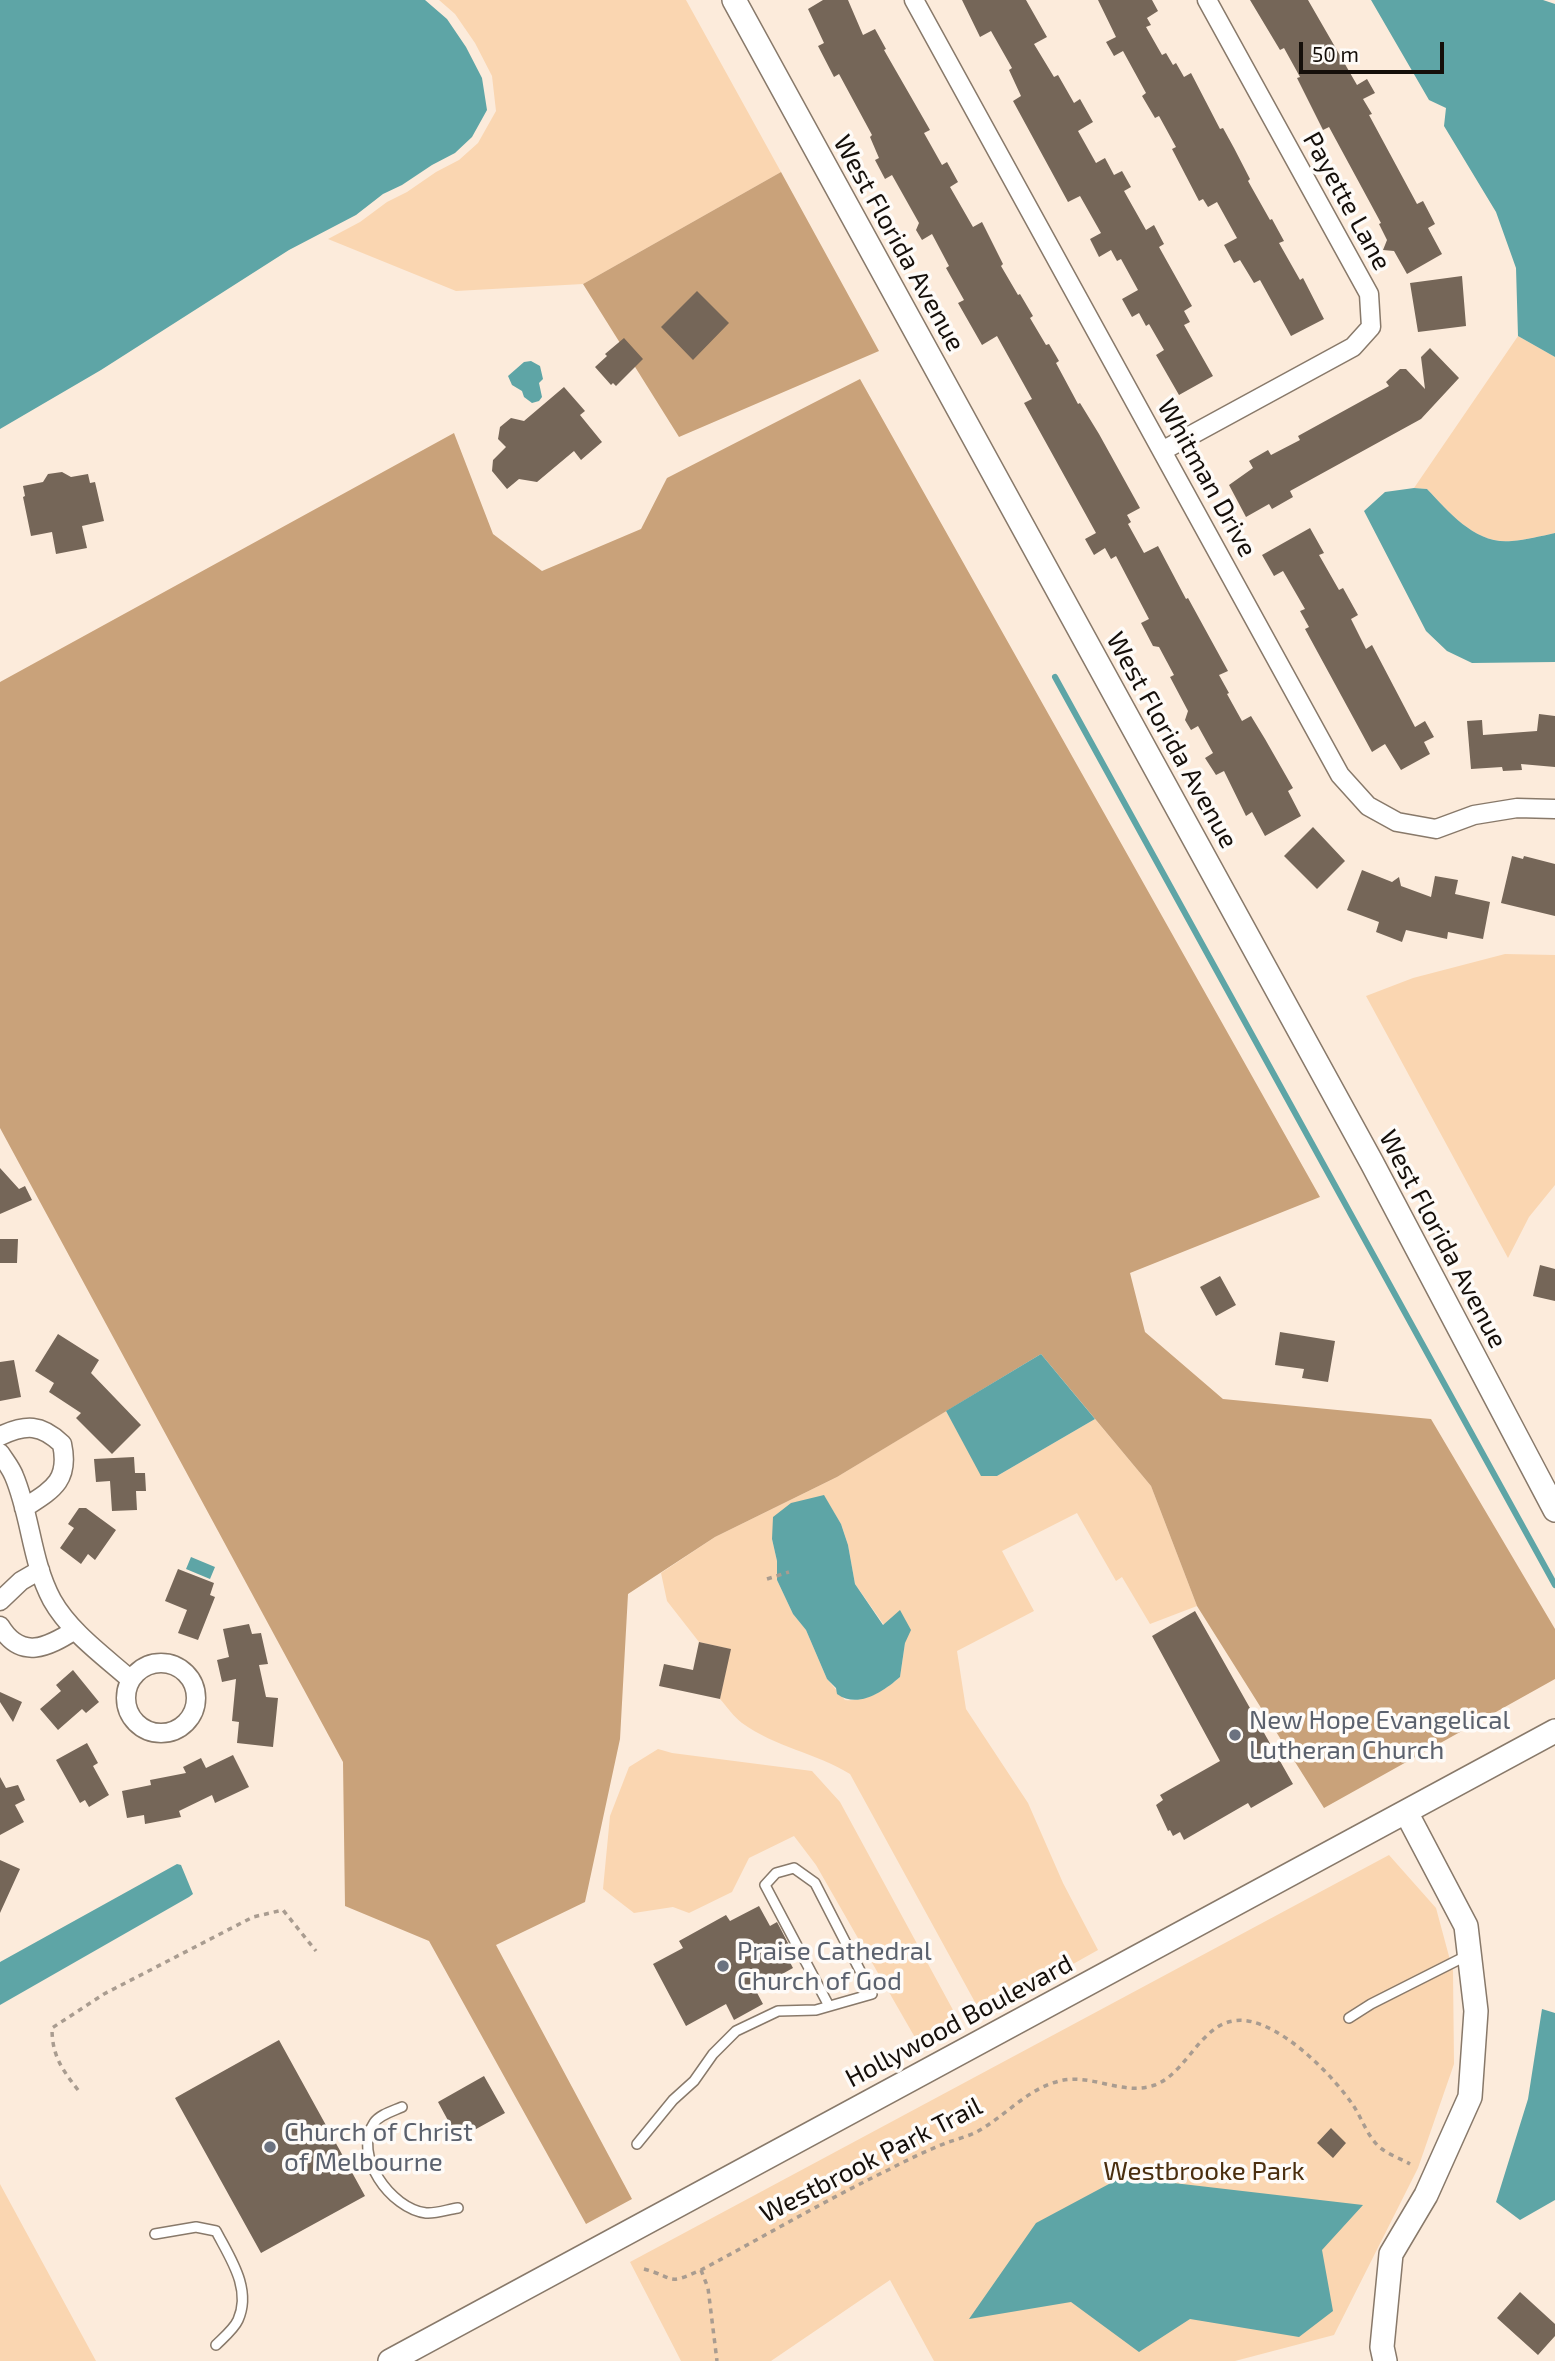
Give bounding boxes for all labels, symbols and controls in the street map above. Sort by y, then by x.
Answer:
scale bar [1303,28,1448,72]
text: 50 m [1312,41,1359,66]
street label: Payette Lane [1296,126,1398,276]
street label: West Florida Avenue [827,129,971,357]
street label: Whitman Drive [1151,394,1263,562]
street label: West Florida Avenue [1100,626,1244,854]
street label: West Florida Avenue [1372,1125,1514,1353]
place label: New Hope Evangelical Lutheran Church [1249,1704,1510,1766]
marker: New Hope Evangelical Lutheran Church [1227,1727,1243,1743]
place label: Praise Cathedral Church of God [737,1935,932,1996]
street label: Hollywood Boulevard [840,1948,1078,2094]
marker: Praise Cathedral Church of God [715,1958,731,1974]
street label: Westbrook Park Trail [755,2090,987,2230]
place label: Church of Christ of Melbourne [284,2116,473,2178]
marker: Church of Christ of Melbourne [262,2139,278,2155]
park label: Westbrooke Park [1103,2155,1305,2187]

